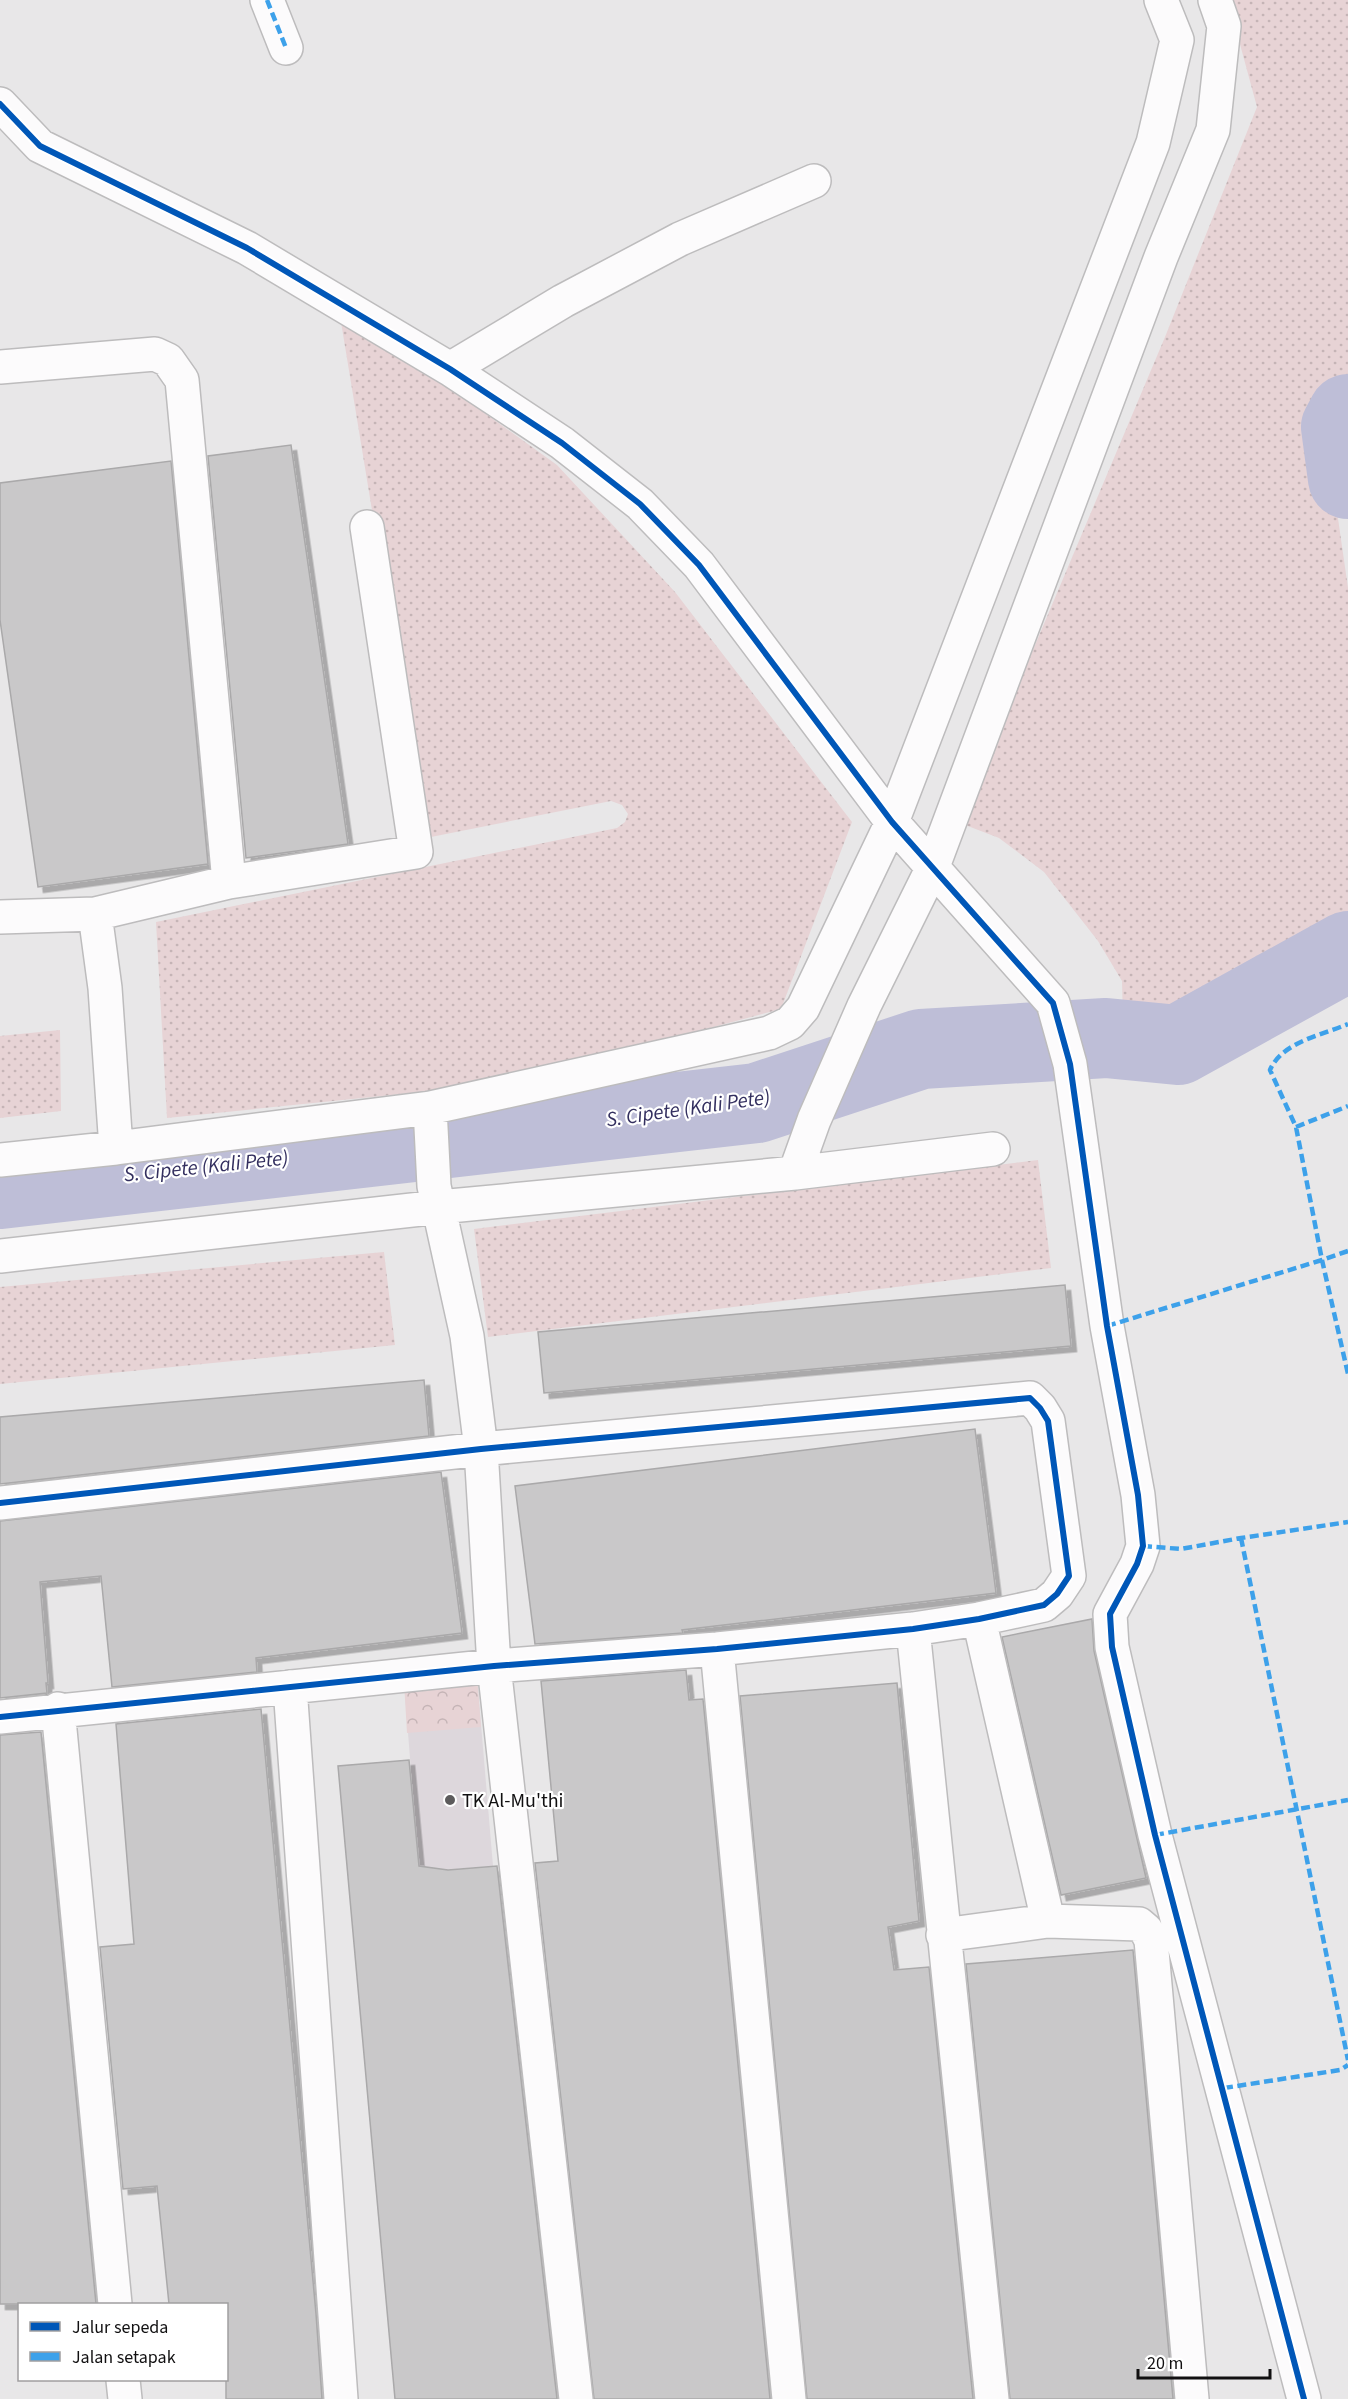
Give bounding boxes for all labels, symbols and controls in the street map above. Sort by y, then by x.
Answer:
water label: S. Cipete (Kali Pete) [604,1082,772,1134]
water label: S. Cipete (Kali Pete) [122,1142,290,1190]
place label: TK Al-Mu'thi [462,1787,563,1815]
marker: TK Al-Mu'thi [443,1793,457,1807]
legend [18,2303,228,2381]
text: Jalur sepeda [72,2315,168,2340]
scale bar [1138,2342,1270,2380]
text: Jalan setapak [72,2345,176,2370]
text: 20 m [1147,2351,1183,2376]

